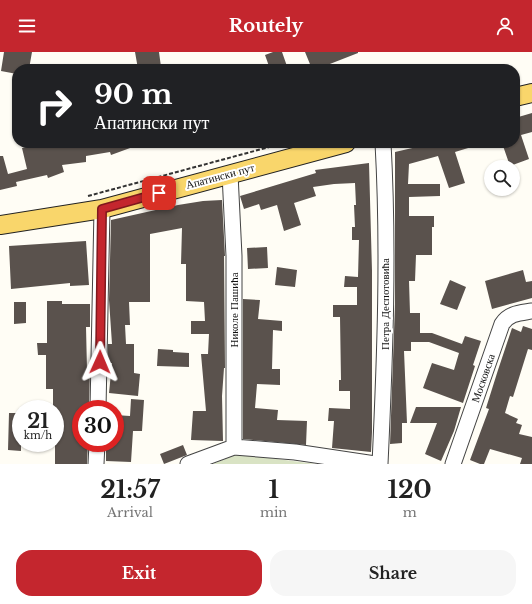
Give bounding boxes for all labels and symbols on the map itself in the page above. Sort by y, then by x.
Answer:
street label: Апатински пут [184,160,256,192]
pin [142,176,176,210]
street label: Петра Деспотовића [378,258,392,350]
street label: Николе Пашића [227,272,241,348]
position arrow [79,341,121,383]
street label: Московска [468,352,498,404]
speed limit sign: 30 [72,400,124,452]

